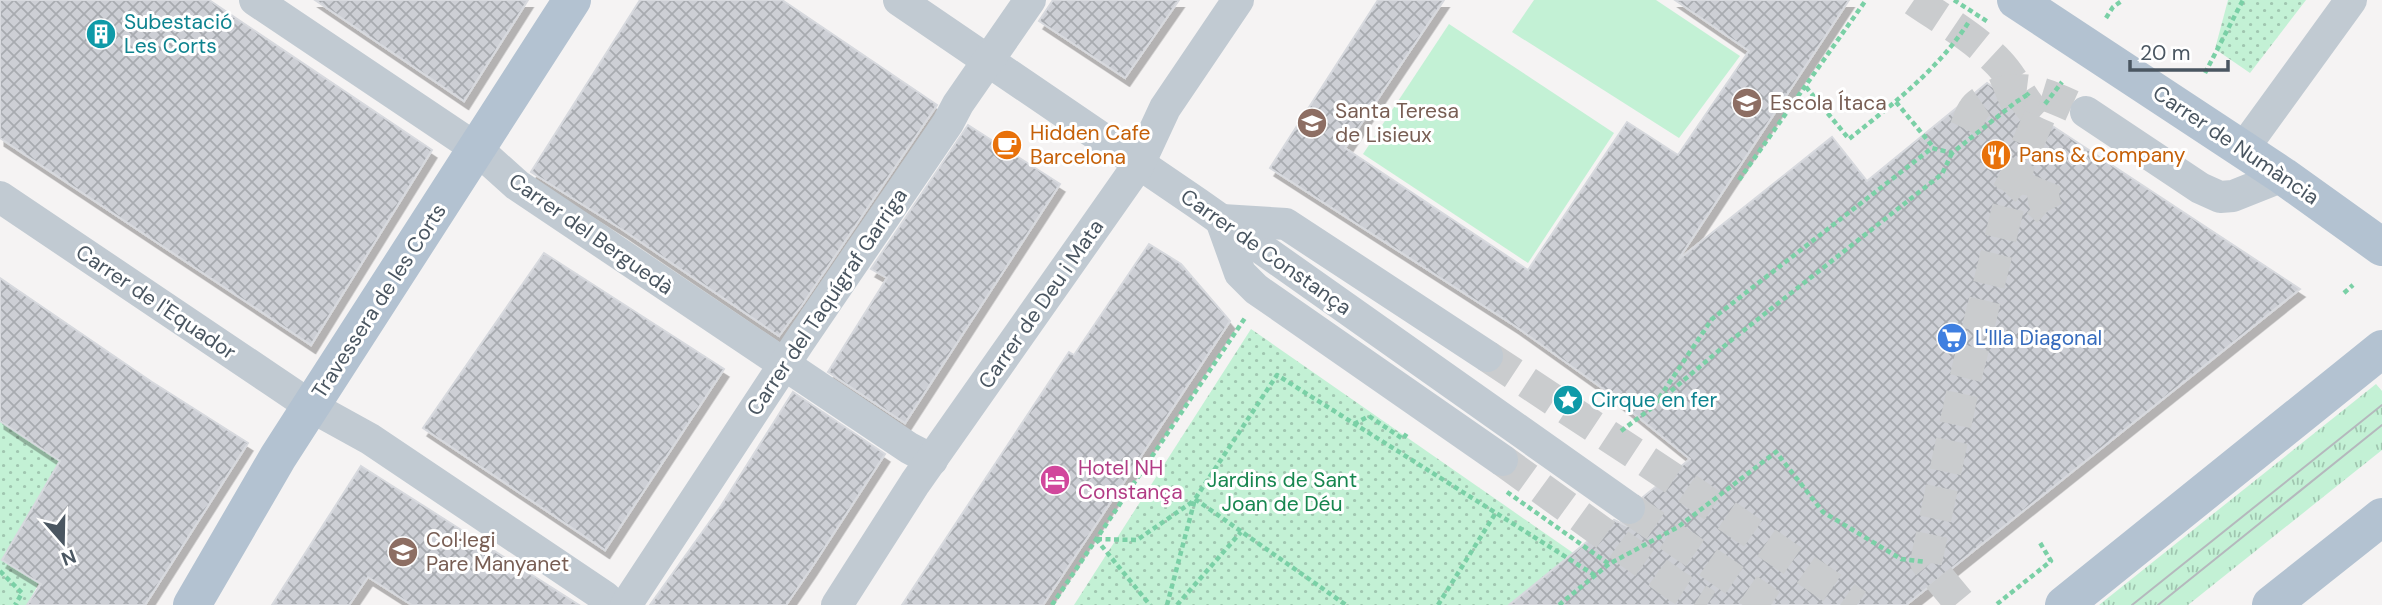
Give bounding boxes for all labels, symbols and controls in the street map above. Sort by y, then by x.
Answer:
place label: Subestació Les Corts [124,8,233,60]
building icon: Subestació Les Corts [84,17,118,51]
scale bar [2130,28,2228,72]
text: 20 m [2140,39,2191,67]
street label: Carrer de Numància [2147,79,2325,211]
school or university icon: Escola Ítaca [1730,86,1764,120]
place label: Escola Ítaca [1770,89,1887,117]
place label: Santa Teresa de Lisieux [1335,97,1459,149]
school or university icon: Santa Teresa de Lisieux [1295,106,1329,140]
place label: Hidden Cafe Barcelona [1030,119,1150,171]
cafe icon: Hidden Cafe Barcelona [990,128,1024,162]
restaurant icon: Pans & Company [1979,138,2013,172]
place label: Pans & Company [2019,141,2186,169]
street label: Carrer del Berguedà [503,167,679,301]
street label: Carrer de Constança [1175,182,1357,322]
street label: Carrer del Taquígraf Garriga [740,183,914,421]
street label: Travessera de les Corts [305,198,453,404]
street label: Carrer de Deu i Mata [972,214,1110,394]
street label: Carrer de l'Equador [70,238,242,366]
supermarket icon: L'Illa Diagonal [1935,321,1969,355]
place label: L'Illa Diagonal [1975,324,2102,352]
place icon: Cirque en fer [1551,383,1585,417]
place label: Cirque en fer [1591,386,1717,414]
place label: Hotel NH Constança [1078,454,1183,506]
hotel icon: Hotel NH Constança [1038,463,1072,497]
park label: Jardins de Sant Joan de Déu [1207,466,1357,518]
north arrow [28,507,98,577]
place label: Col·legi Pare Manyanet [426,526,569,578]
school or university icon: Col·legi Pare Manyanet [386,535,420,569]
text: N [58,543,79,572]

